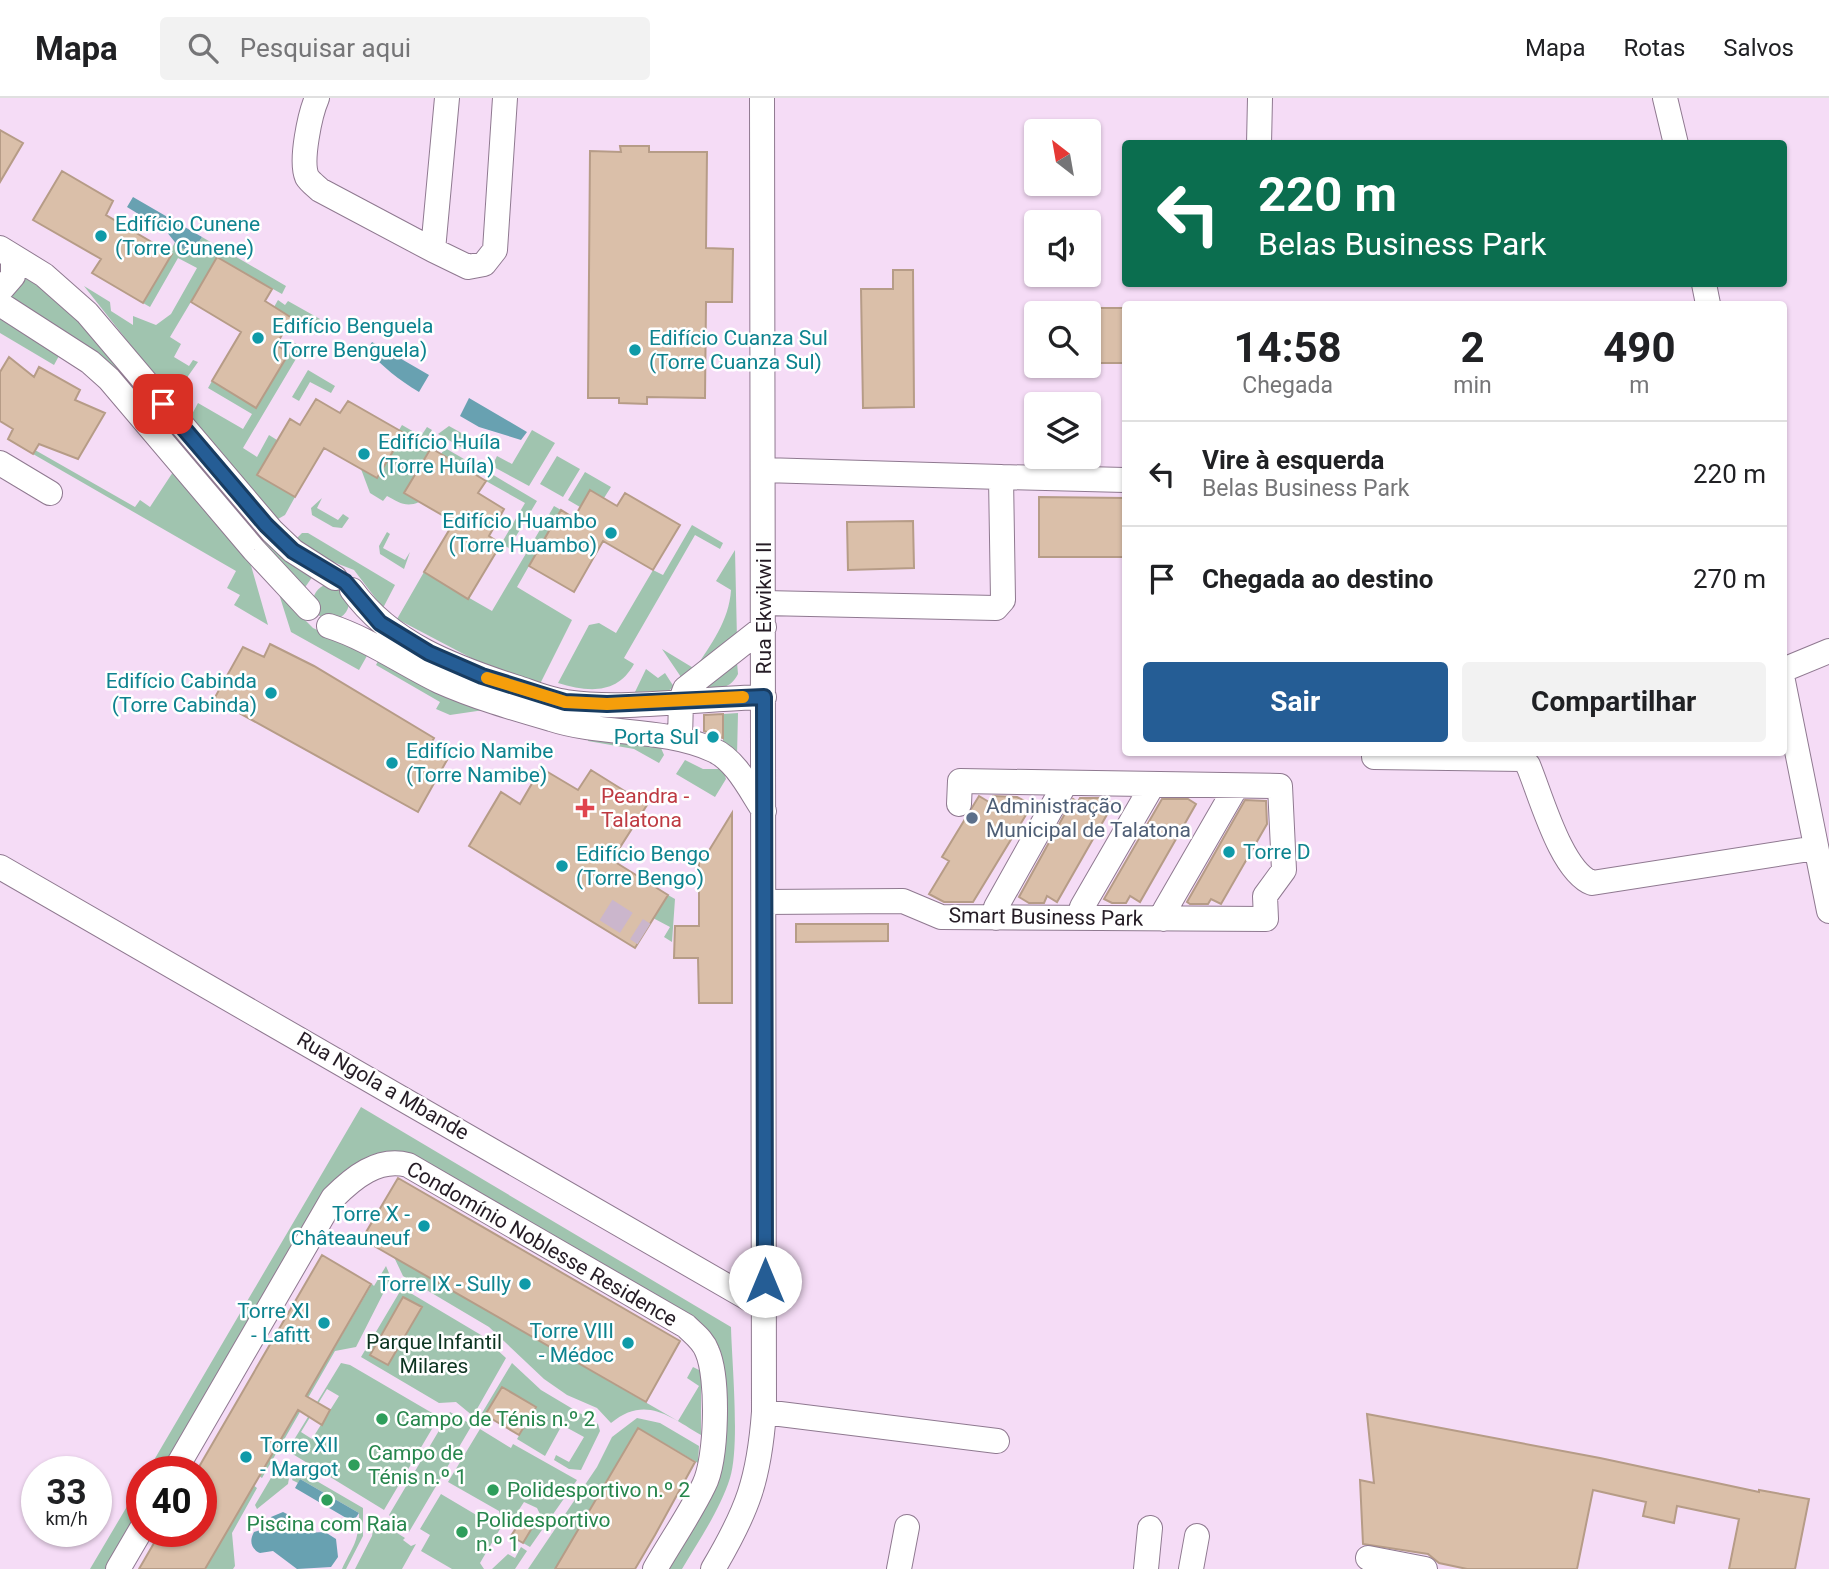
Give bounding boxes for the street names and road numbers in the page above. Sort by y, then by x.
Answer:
street label: Rua Ekwikwi II [752,542,776,674]
street label: Smart Business Park [949,903,1144,931]
street label: Rua Ngola a Mbande [293,1027,473,1145]
street label: Condomínio Noblesse Residence [402,1157,682,1331]

